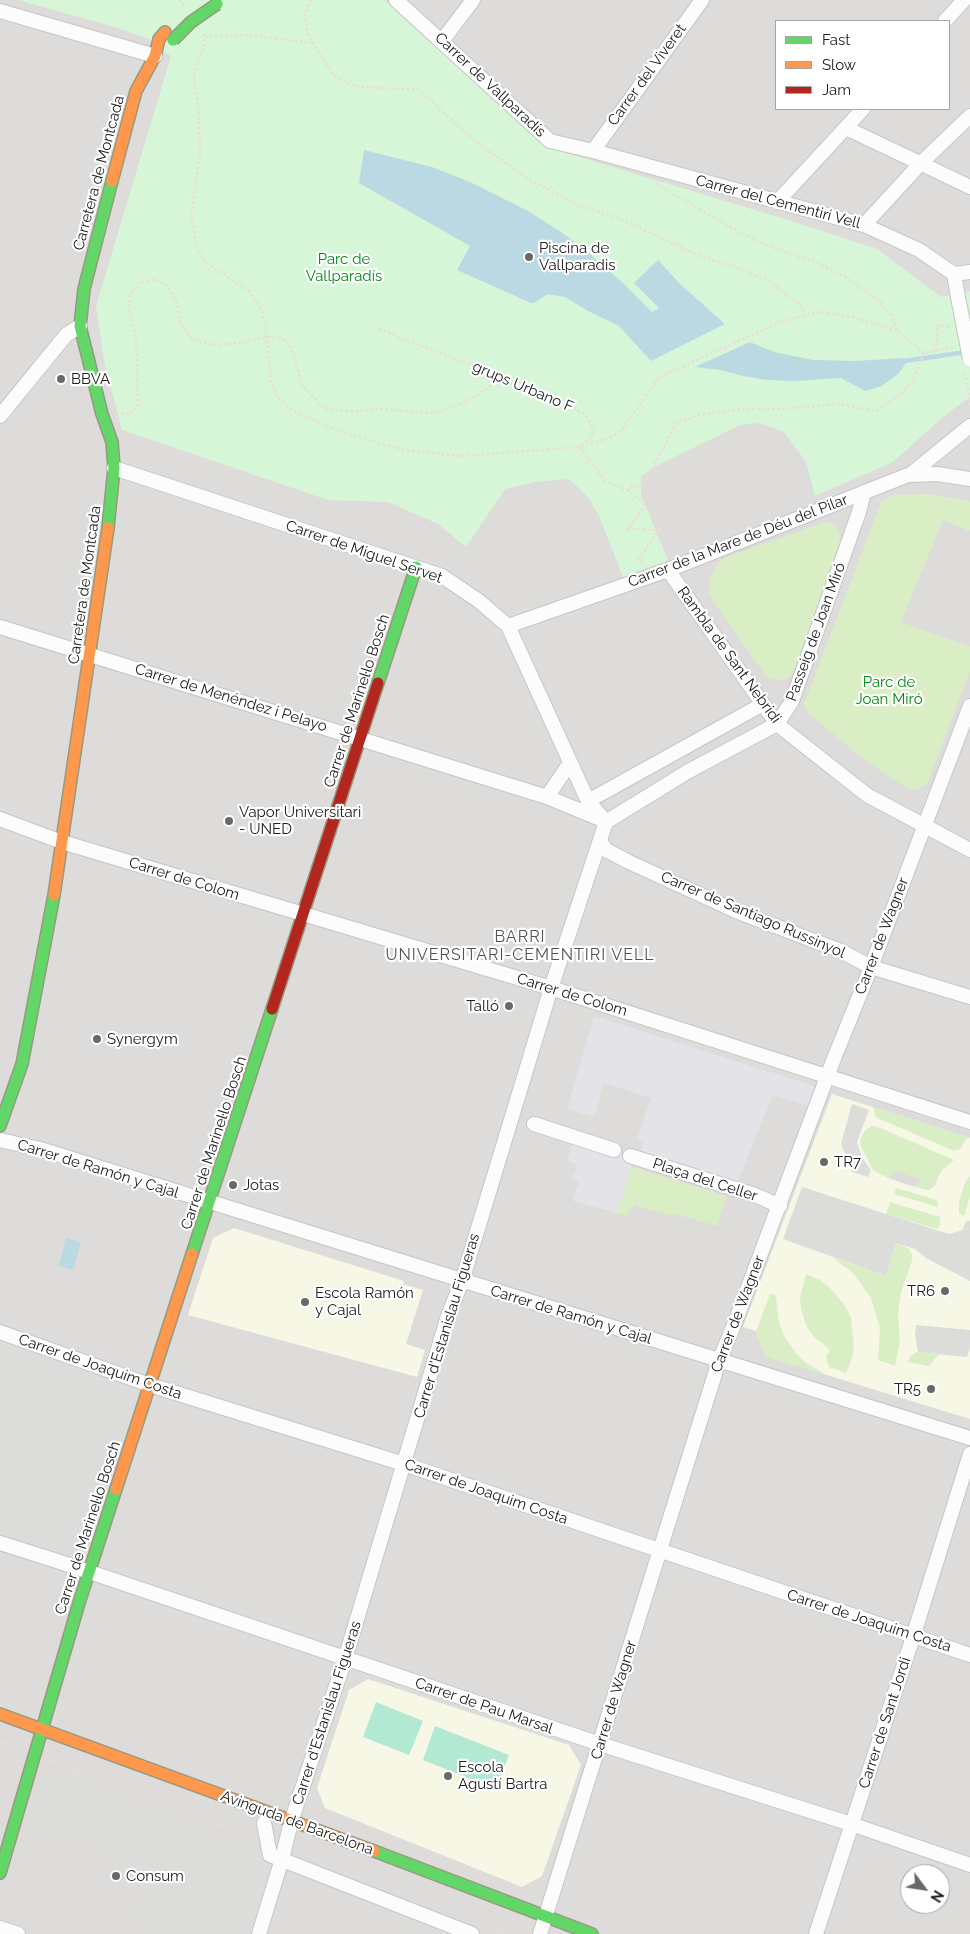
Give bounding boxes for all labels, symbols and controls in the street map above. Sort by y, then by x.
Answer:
legend [775,20,950,110]
street label: Carrer del Viveret [604,21,690,129]
street label: Carrer de Vallparadís [431,29,549,141]
text: Fast [822,31,850,49]
text: Slow [822,56,856,74]
text: Jam [822,81,851,99]
street label: Carretera de Montcada [70,93,128,253]
street label: Carrer del Cementiri Vell [694,171,862,233]
place label: Piscina de Vallparadis [539,239,615,274]
park label: Parc de Vallparadís [306,250,382,285]
marker: Piscina de Vallparadis [523,251,535,263]
street label: grups Urbano F [470,358,576,416]
place label: BBVA [71,370,110,388]
marker: BBVA [55,373,67,385]
street label: Carrer de la Mare de Déu del Pilar [626,491,850,591]
street label: Carretera de Montcada [65,505,105,665]
street label: Carrer de Miguel Servet [283,517,445,587]
street label: Passeig de Joan Miró [783,560,849,704]
street label: Rambla de Sant Nebridi [673,583,785,727]
street label: Carrer de Marinel·lo Bosch [320,612,394,790]
street label: Carrer de Menéndez i Pelayo [133,660,329,736]
park label: Parc de Joan Miró [855,673,923,708]
place label: Vapor Universitari - UNED [239,803,361,838]
marker: Vapor Universitari - UNED [223,815,235,827]
street label: Carrer de Colom [127,854,241,904]
street label: Carrer de Santiago Russinyol [658,868,848,962]
street label: Carrer de Wagner [851,875,913,997]
district label: BARRI UNIVERSITARI-CEMENTIRI VELL [382,927,658,965]
street label: Carrer de Colom [515,970,629,1020]
place label: Talló [466,997,499,1015]
marker: Talló [503,1000,515,1012]
place label: Synergym [107,1030,178,1048]
marker: Synergym [91,1033,103,1045]
street label: Carrer de Marinel·lo Bosch [177,1054,251,1232]
street label: Carrer de Ramón y Cajal [15,1136,181,1202]
place label: TR7 [834,1153,861,1171]
street label: Plaça del Celler [650,1155,760,1205]
marker: TR7 [818,1156,830,1168]
place label: Jotas [243,1176,279,1194]
marker: Jotas [227,1179,239,1191]
street label: Carrer d'Estanislau Figueras [410,1231,484,1421]
street label: Carrer de Wagner [707,1253,769,1375]
street label: Carrer de Ramón y Cajal [488,1282,654,1348]
place label: TR6 [907,1282,935,1300]
place label: Escola Ramón y Cajal [315,1284,414,1319]
marker: TR6 [939,1285,951,1297]
marker: Escola Ramón y Cajal [299,1296,311,1308]
street label: Carrer de Joaquim Costa [16,1331,184,1403]
place label: TR5 [894,1380,921,1398]
marker: TR5 [925,1383,937,1395]
street label: Carrer de Marinel·lo Bosch [51,1439,125,1617]
street label: Carrer de Joaquim Costa [402,1456,570,1528]
street label: Carrer de Joaquim Costa [785,1586,953,1656]
street label: Carrer d'Estanislau Figueras [289,1619,365,1807]
street label: Carrer de Wagner [587,1638,641,1762]
street label: Carrer de Sant Jordi [855,1655,915,1791]
street label: Carrer de Pau Marsal [413,1674,555,1738]
place label: Escola Agustí Bartra [458,1758,547,1793]
marker: Escola Agustí Bartra [442,1770,454,1782]
street label: Avinguda de Barcelona [218,1787,376,1859]
north arrow [900,1864,950,1914]
place label: Consum [126,1867,184,1885]
marker: Consum [110,1870,122,1882]
text: N [927,1888,947,1905]

